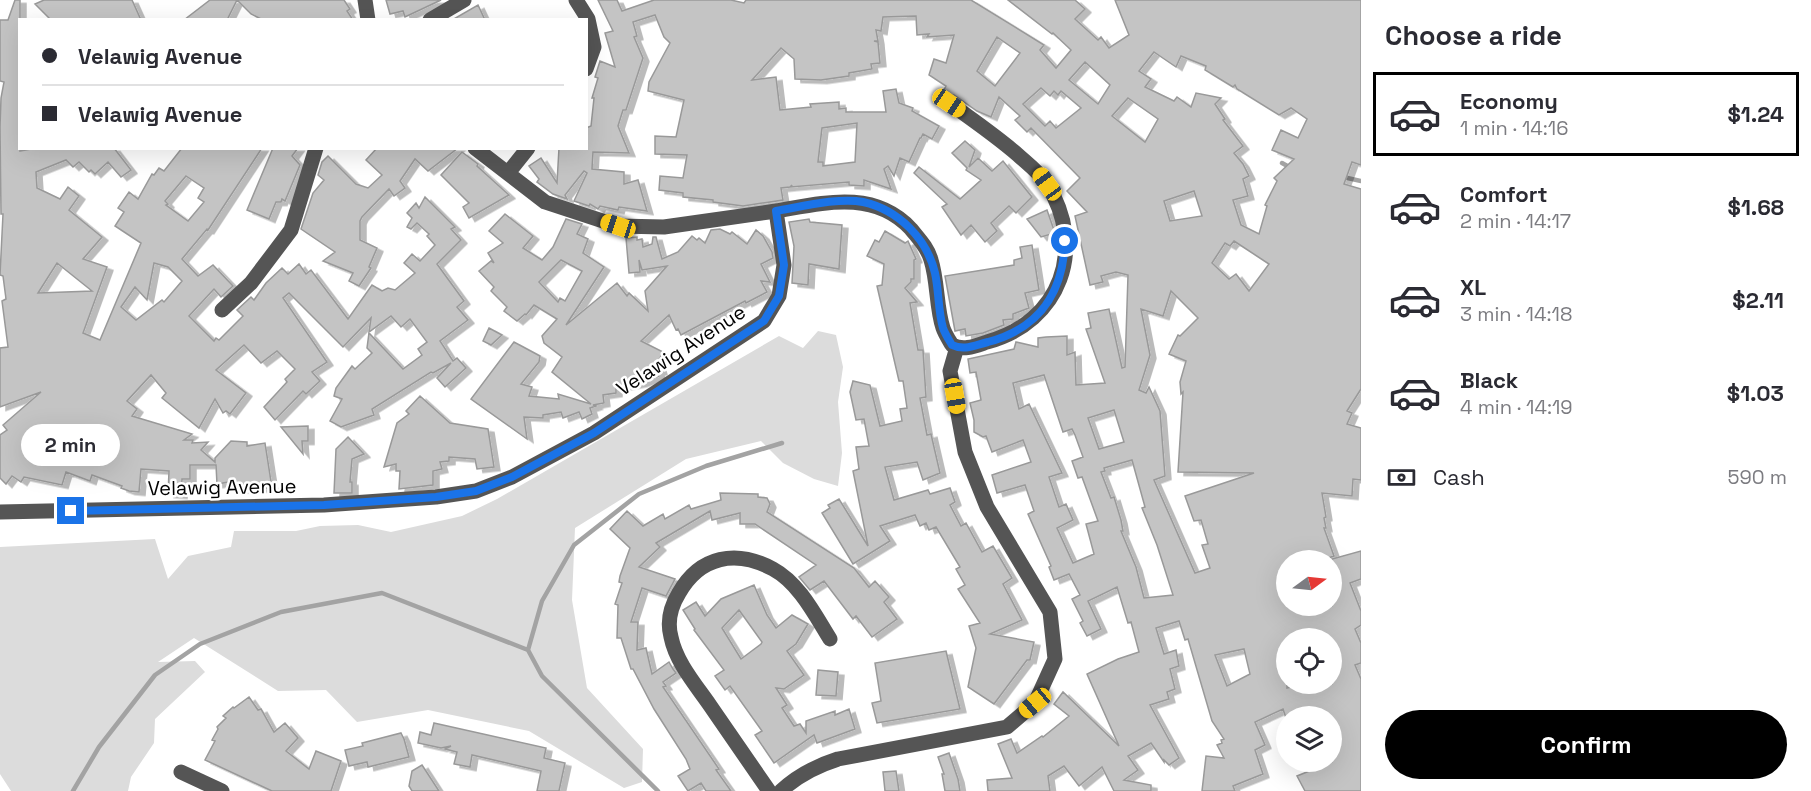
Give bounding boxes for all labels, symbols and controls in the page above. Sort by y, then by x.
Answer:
text: Choose a ride [1385,18,1562,53]
text: Velawig Avenue [78,42,242,70]
car [929,85,969,121]
icon: car [1388,87,1442,141]
text: Economy [1460,87,1558,115]
text: Velawig Avenue [78,100,242,128]
text: $1.24 [1727,100,1784,128]
text: 1 min · 14:16 [1460,115,1568,141]
car [1029,164,1065,204]
icon: car [1388,180,1442,234]
text: Comfort [1460,180,1548,208]
text: $1.68 [1728,193,1784,221]
text: 2 min · 14:17 [1460,208,1571,234]
car [598,212,638,240]
route start [1051,227,1078,254]
icon: car [1388,273,1442,327]
text: XL [1460,273,1486,301]
text: $2.11 [1732,286,1784,314]
street label: Velawig Avenue [611,299,751,401]
text: 3 min · 14:18 [1460,301,1572,327]
icon: car [1388,366,1442,420]
text: Black [1460,366,1518,394]
car [943,377,967,415]
text: $1.03 [1727,379,1784,407]
text: 4 min · 14:19 [1460,394,1573,420]
callout: 2 min [22,424,121,466]
text: 2 min [45,432,96,458]
icon: cash [1385,461,1418,494]
text: Cash [1433,463,1485,491]
text: 590 m [1728,464,1787,490]
street label: Velawig Avenue [147,473,297,501]
route end [57,497,84,524]
north arrow [1276,550,1342,616]
map controls [1276,550,1342,772]
button: locate [1276,628,1342,694]
car [1015,685,1055,721]
button: layers [1276,706,1342,772]
button: Confirm [1385,710,1787,779]

